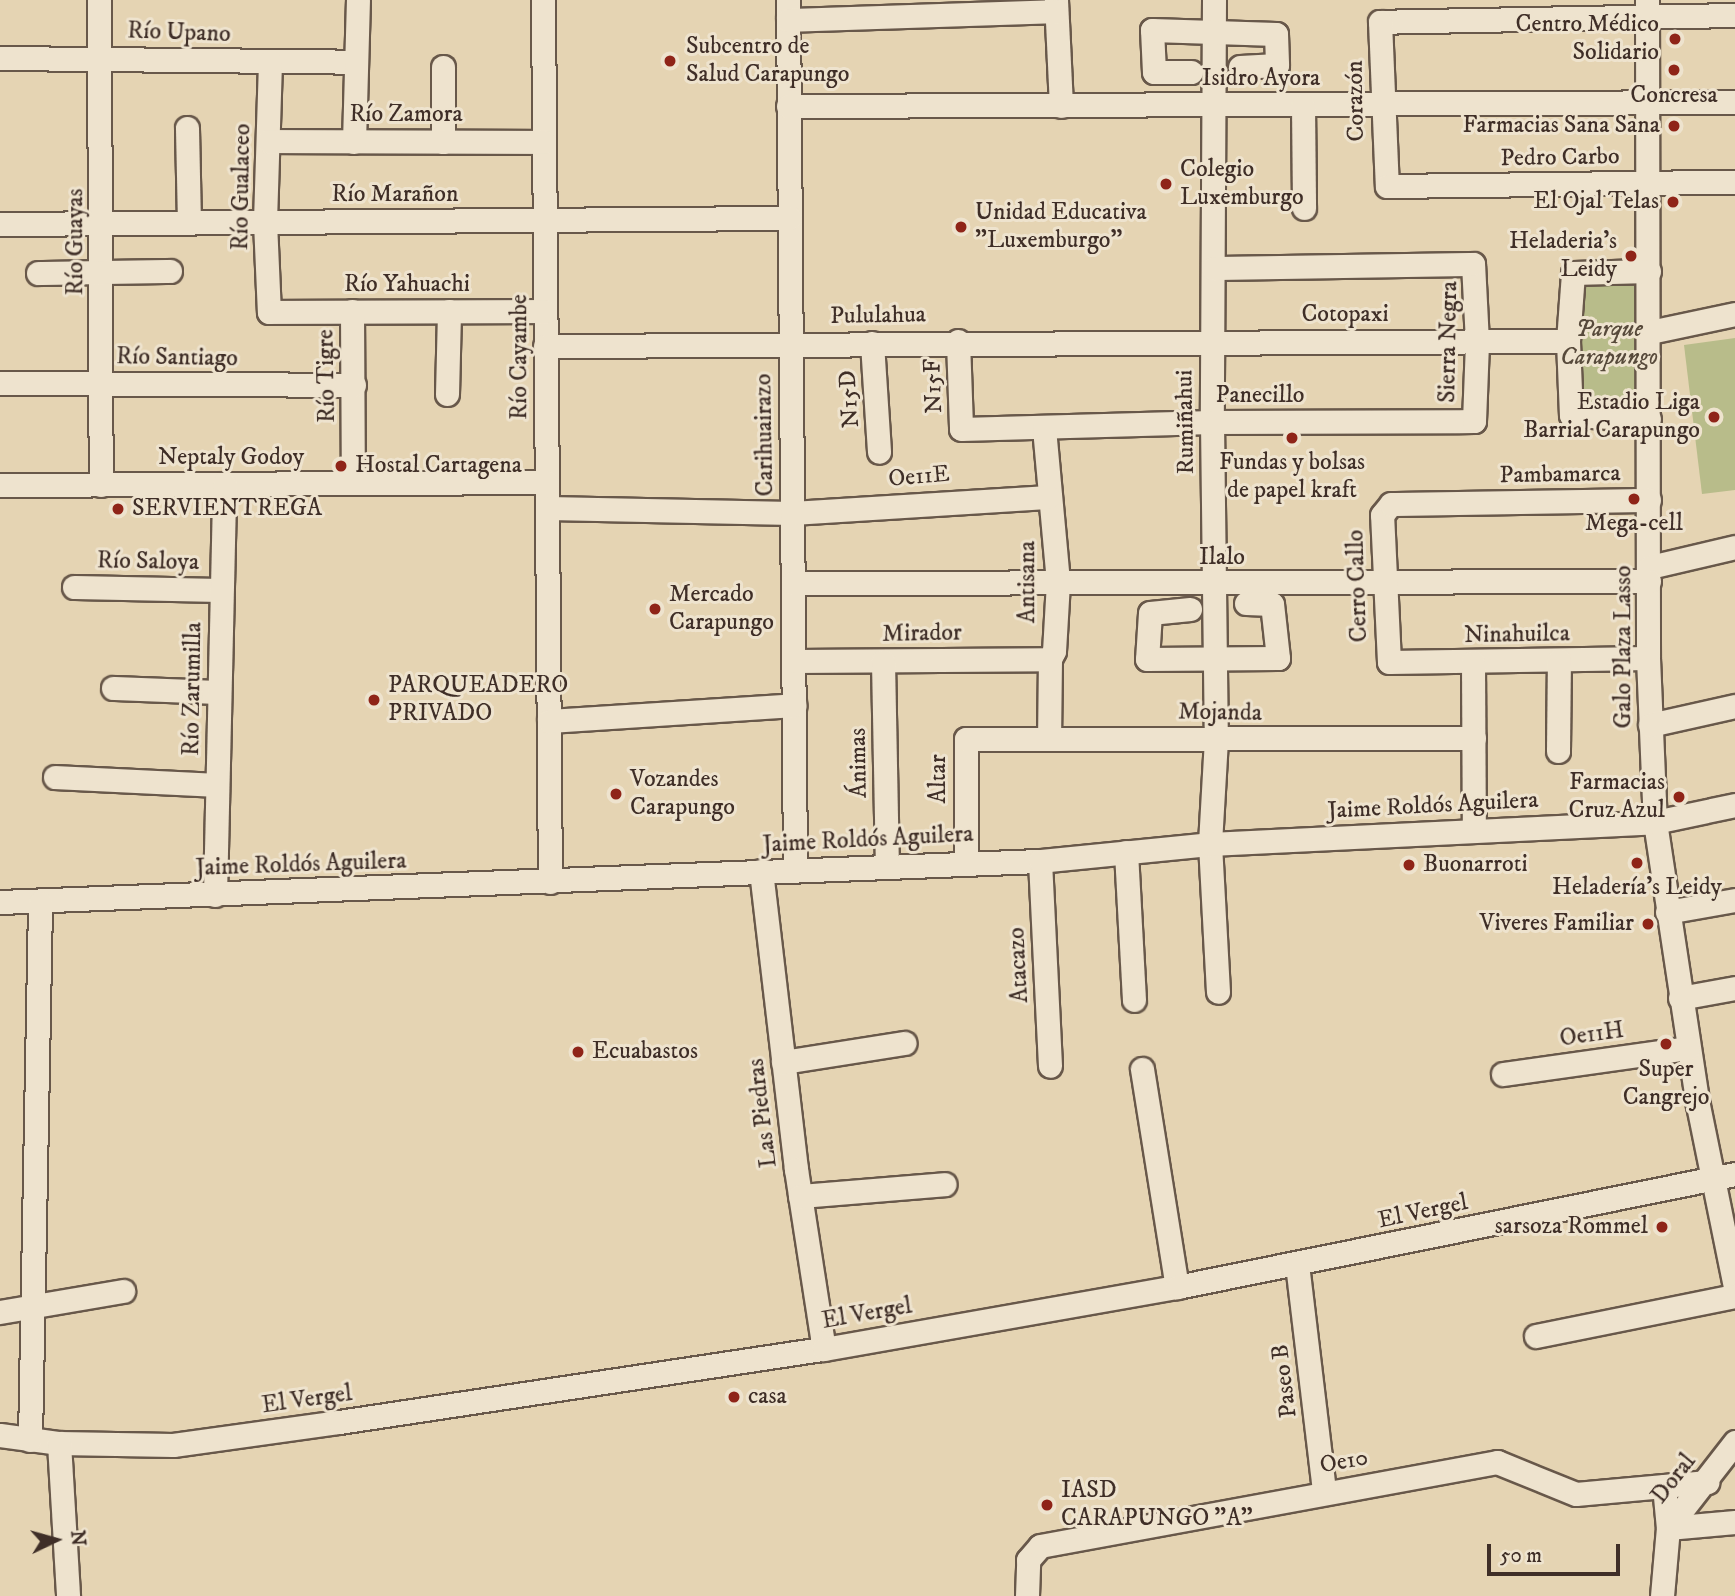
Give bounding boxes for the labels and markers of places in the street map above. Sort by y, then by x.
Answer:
place label: Centro Médico Solidario [1516,11,1659,67]
marker: Centro Médico Solidario [1665,29,1685,49]
place label: Subcentro de Salud Carapungo [686,33,849,89]
marker: Subcentro de Salud Carapungo [660,51,680,71]
marker: Concresa [1666,62,1682,78]
place label: Concresa [1630,82,1718,110]
place label: Farmacias Sana Sana [1463,112,1660,140]
marker: Farmacias Sana Sana [1666,118,1682,134]
place label: Colegio Luxemburgo [1180,156,1304,212]
marker: Colegio Luxemburgo [1158,176,1174,192]
place label: El Ojal Telas [1533,188,1659,216]
marker: El Ojal Telas [1665,194,1681,210]
place label: Unidad Educativa "Luxemburgo" [975,199,1147,255]
marker: Unidad Educativa "Luxemburgo" [953,219,969,235]
place label: Heladeria's Leidy [1509,228,1617,284]
marker: Heladeria's Leidy [1623,248,1639,264]
place label: Estadio Liga Barrial Carapungo [1523,389,1700,445]
marker: Estadio Liga Barrial Carapungo [1706,409,1722,425]
marker: Fundas y bolsas de papel kraft [1284,430,1300,446]
place label: Fundas y bolsas de papel kraft [1219,449,1365,505]
place label: Hostal Cartagena [355,452,522,480]
marker: Hostal Cartagena [333,458,349,474]
marker: Mega-cell [1626,491,1642,507]
place label: SERVIENTREGA [132,495,322,523]
marker: SERVIENTREGA [110,501,126,517]
place label: Mega-cell [1585,510,1683,538]
place label: Mercado Carapungo [669,581,774,637]
marker: Mercado Carapungo [647,601,663,617]
place label: PARQUEADERO PRIVADO [388,672,568,728]
marker: PARQUEADERO PRIVADO [366,692,382,708]
place label: Vozandes Carapungo [630,766,735,822]
place label: Farmacias Cruz Azul [1569,769,1665,825]
marker: Vozandes Carapungo [608,786,624,802]
marker: Farmacias Cruz Azul [1671,789,1687,805]
place label: Buonarroti [1423,851,1528,879]
marker: Heladería's Leidy [1629,855,1645,871]
marker: Buonarroti [1401,857,1417,873]
place label: Heladería's Leidy [1552,874,1722,902]
place label: Viveres Familiar [1479,910,1634,938]
marker: Viveres Familiar [1640,916,1656,932]
marker: Super Cangrejo [1658,1036,1674,1052]
place label: Ecuabastos [592,1038,698,1066]
marker: Ecuabastos [570,1044,586,1060]
place label: Super Cangrejo [1623,1056,1709,1112]
place label: sarsoza Rommel [1495,1213,1648,1241]
marker: sarsoza Rommel [1654,1219,1670,1235]
place label: casa [748,1383,787,1411]
marker: casa [726,1389,742,1405]
place label: IASD CARAPUNGO "A" [1061,1477,1253,1533]
marker: IASD CARAPUNGO "A" [1039,1497,1055,1513]

